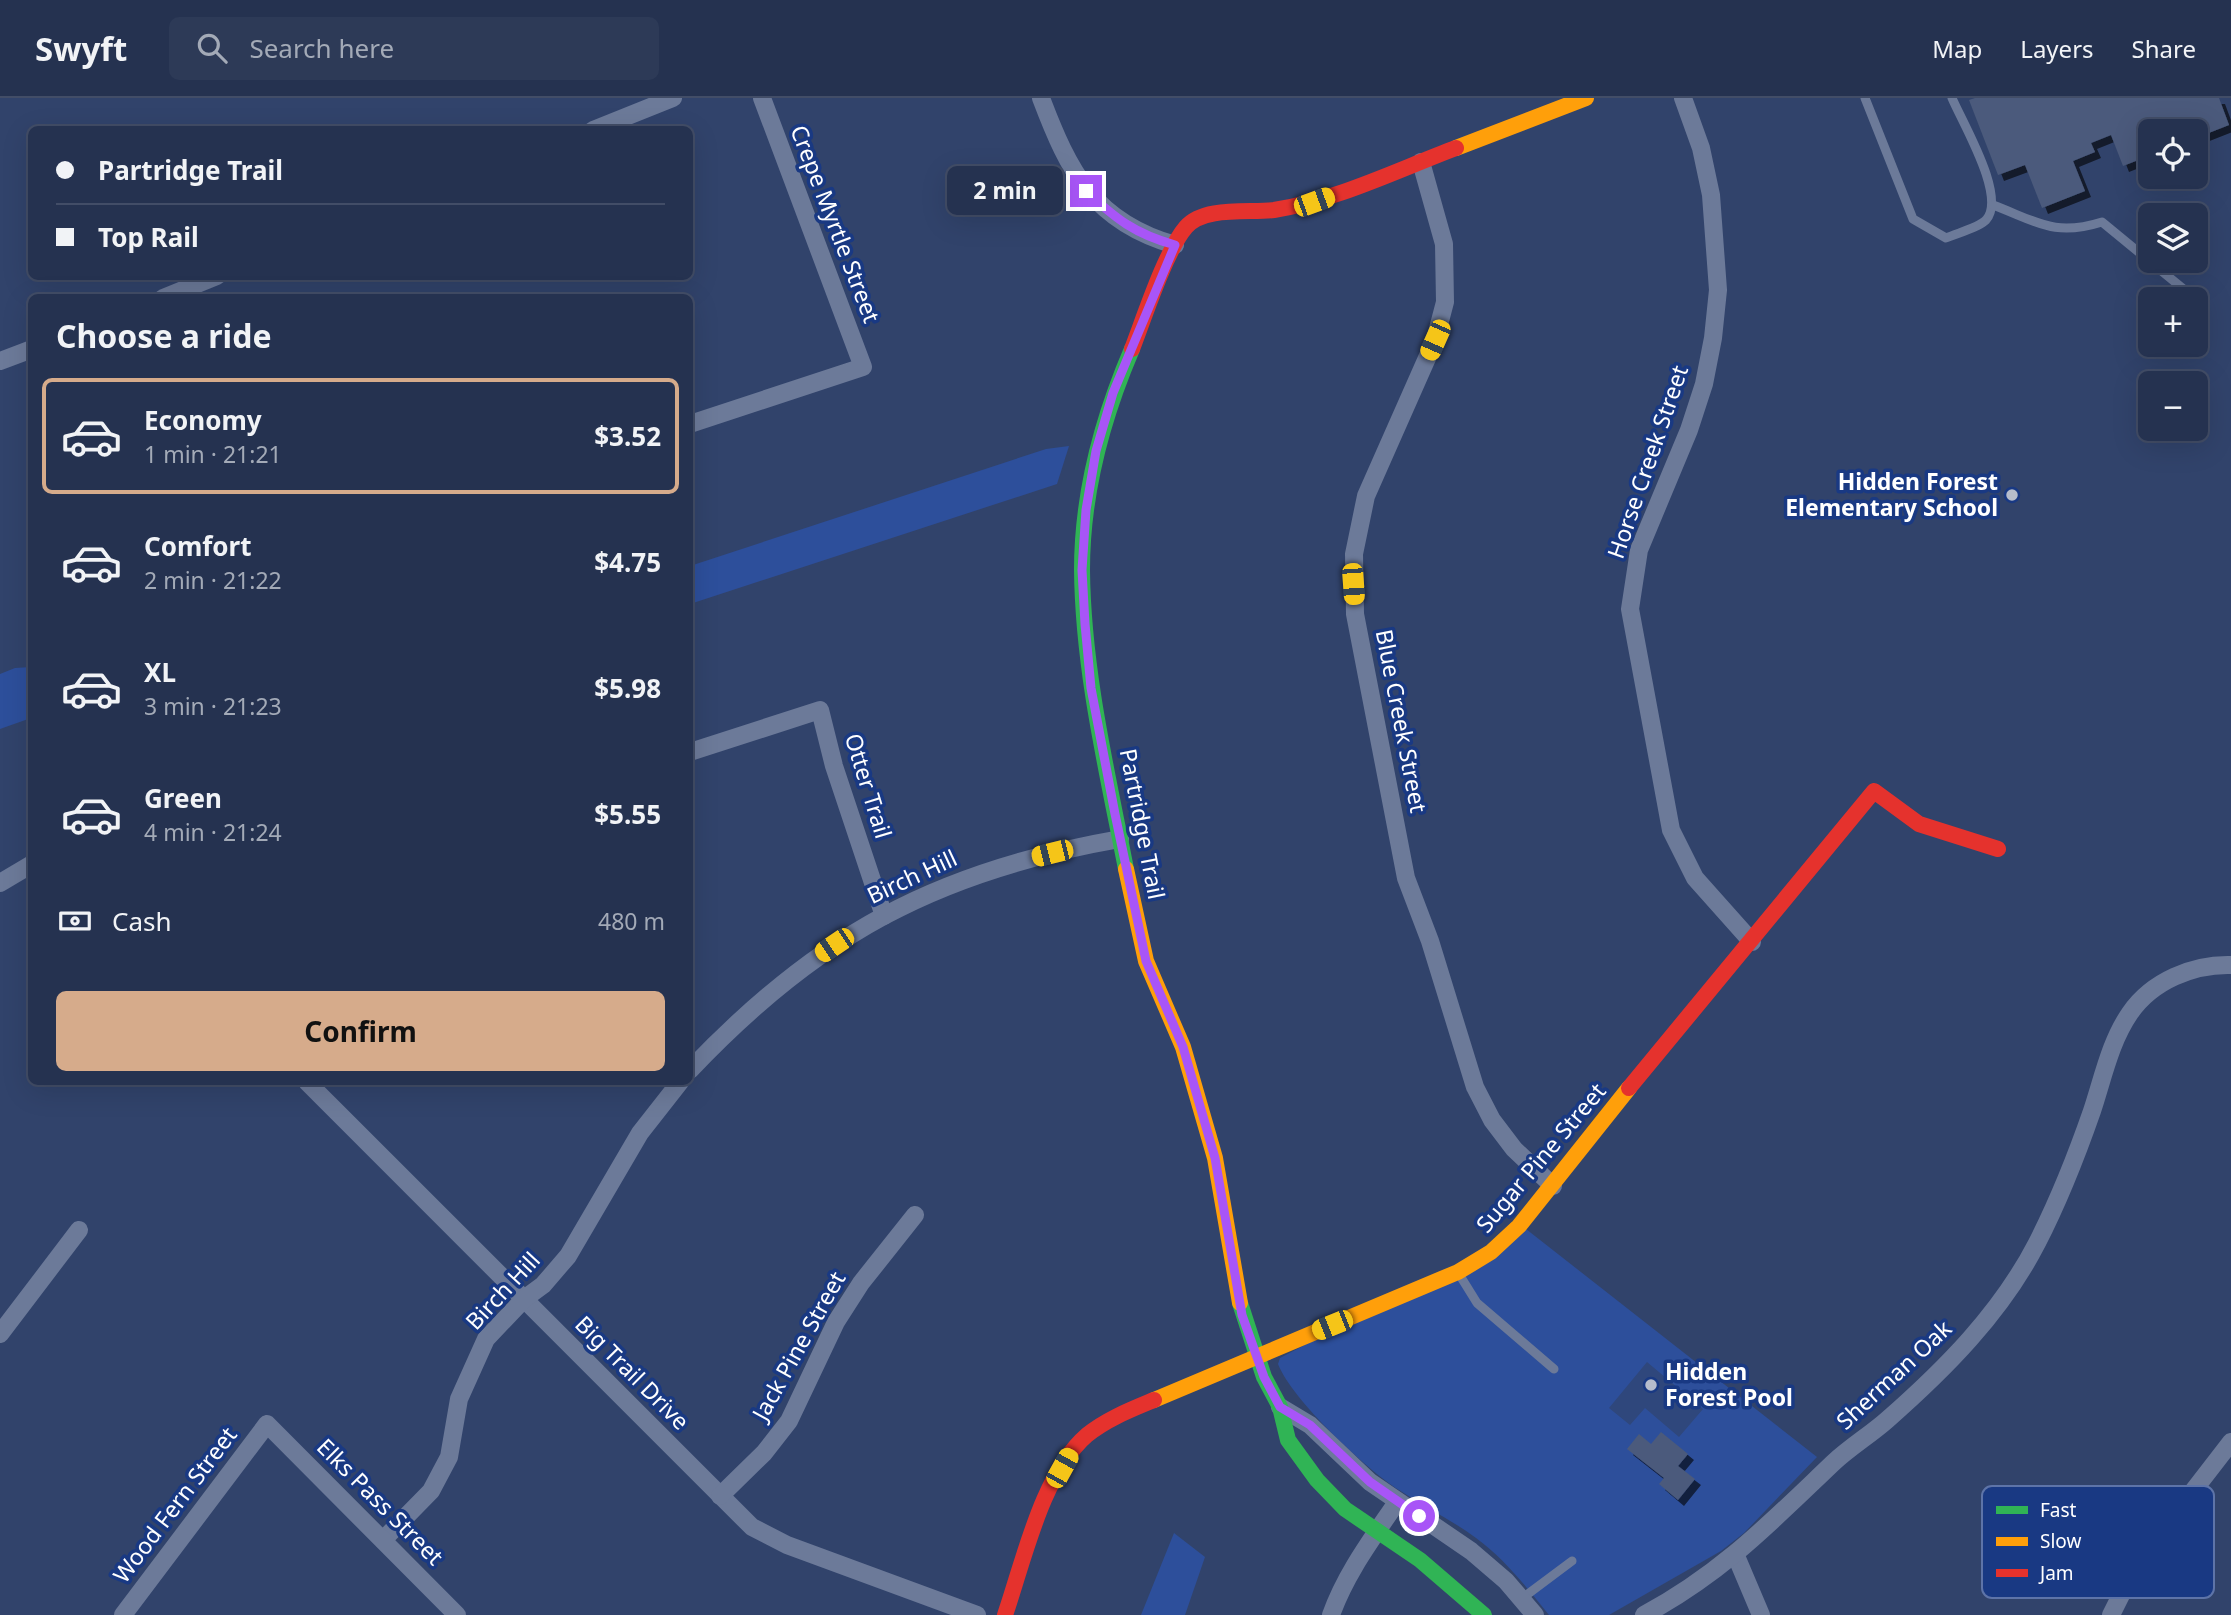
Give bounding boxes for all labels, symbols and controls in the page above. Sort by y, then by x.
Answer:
search box [169,17,659,80]
text: Swyft [35,26,127,71]
icon: search [193,29,231,67]
text: Search here [249,30,394,66]
text: Map [1932,32,1982,65]
text: Layers [2020,32,2094,65]
text: Share [2132,32,2196,65]
map controls [2138,119,2208,441]
button: locate [2138,119,2208,189]
street label: Crepe Myrtle Street [784,120,888,327]
text: Partridge Trail [98,152,283,188]
callout: 2 min [946,166,1062,216]
text: 2 min [973,174,1037,206]
route end [1070,175,1102,207]
car [1291,185,1338,219]
button: layers [2138,203,2208,273]
text: Top Rail [98,219,199,255]
button: + [2138,287,2208,357]
text: Choose a ride [56,314,272,357]
car [1417,317,1454,363]
street label: Horse Creek Street [1599,361,1695,563]
button: − [2138,371,2208,441]
text: Economy [144,402,262,438]
icon: car [60,405,123,468]
text: $3.52 [594,418,661,454]
text: 1 min · 21:21 [144,438,282,470]
place label: Hidden Forest Elementary School [1785,465,1998,523]
marker: Hidden Forest Elementary School [2004,487,2020,503]
text: Comfort [144,528,252,564]
icon: car [60,531,123,594]
text: $4.75 [594,544,661,580]
car [1342,562,1365,606]
text: 2 min · 21:22 [144,564,282,596]
street label: Blue Creek Street [1369,626,1435,815]
text: XL [144,654,176,690]
icon: car [60,657,123,720]
text: $5.98 [594,670,661,706]
text: 3 min · 21:23 [144,690,282,722]
street label: Otter Trail [838,729,900,842]
street label: Partridge Trail [1113,746,1173,902]
text: Green [144,780,222,816]
icon: car [60,783,123,846]
text: $5.55 [594,796,661,832]
text: 4 min · 21:24 [144,816,282,848]
car [1030,838,1075,868]
street label: Birch Hill [861,841,962,911]
icon: cash [56,902,94,940]
text: Cash [112,903,172,939]
text: 480 m [598,905,665,937]
car [811,925,858,965]
button: Confirm [56,991,665,1071]
street label: Sugar Pine Street [1468,1076,1612,1239]
street label: Birch Hill [458,1244,547,1336]
street label: Jack Pine Street [743,1265,852,1427]
car [1309,1307,1356,1343]
street label: Big Trail Drive [569,1308,697,1436]
street label: Sherman Oak [1829,1312,1959,1436]
place label: Hidden Forest Pool [1665,1355,1793,1413]
marker: Hidden Forest Pool [1643,1377,1659,1393]
street label: Wood Fern Street [105,1420,243,1589]
street label: Elks Pass Street [310,1431,451,1572]
car [1043,1445,1082,1491]
legend [1982,1486,2214,1598]
text: Fast [2040,1497,2077,1523]
route start [1403,1500,1435,1532]
text: Slow [2040,1528,2081,1554]
text: Jam [2038,1560,2074,1586]

